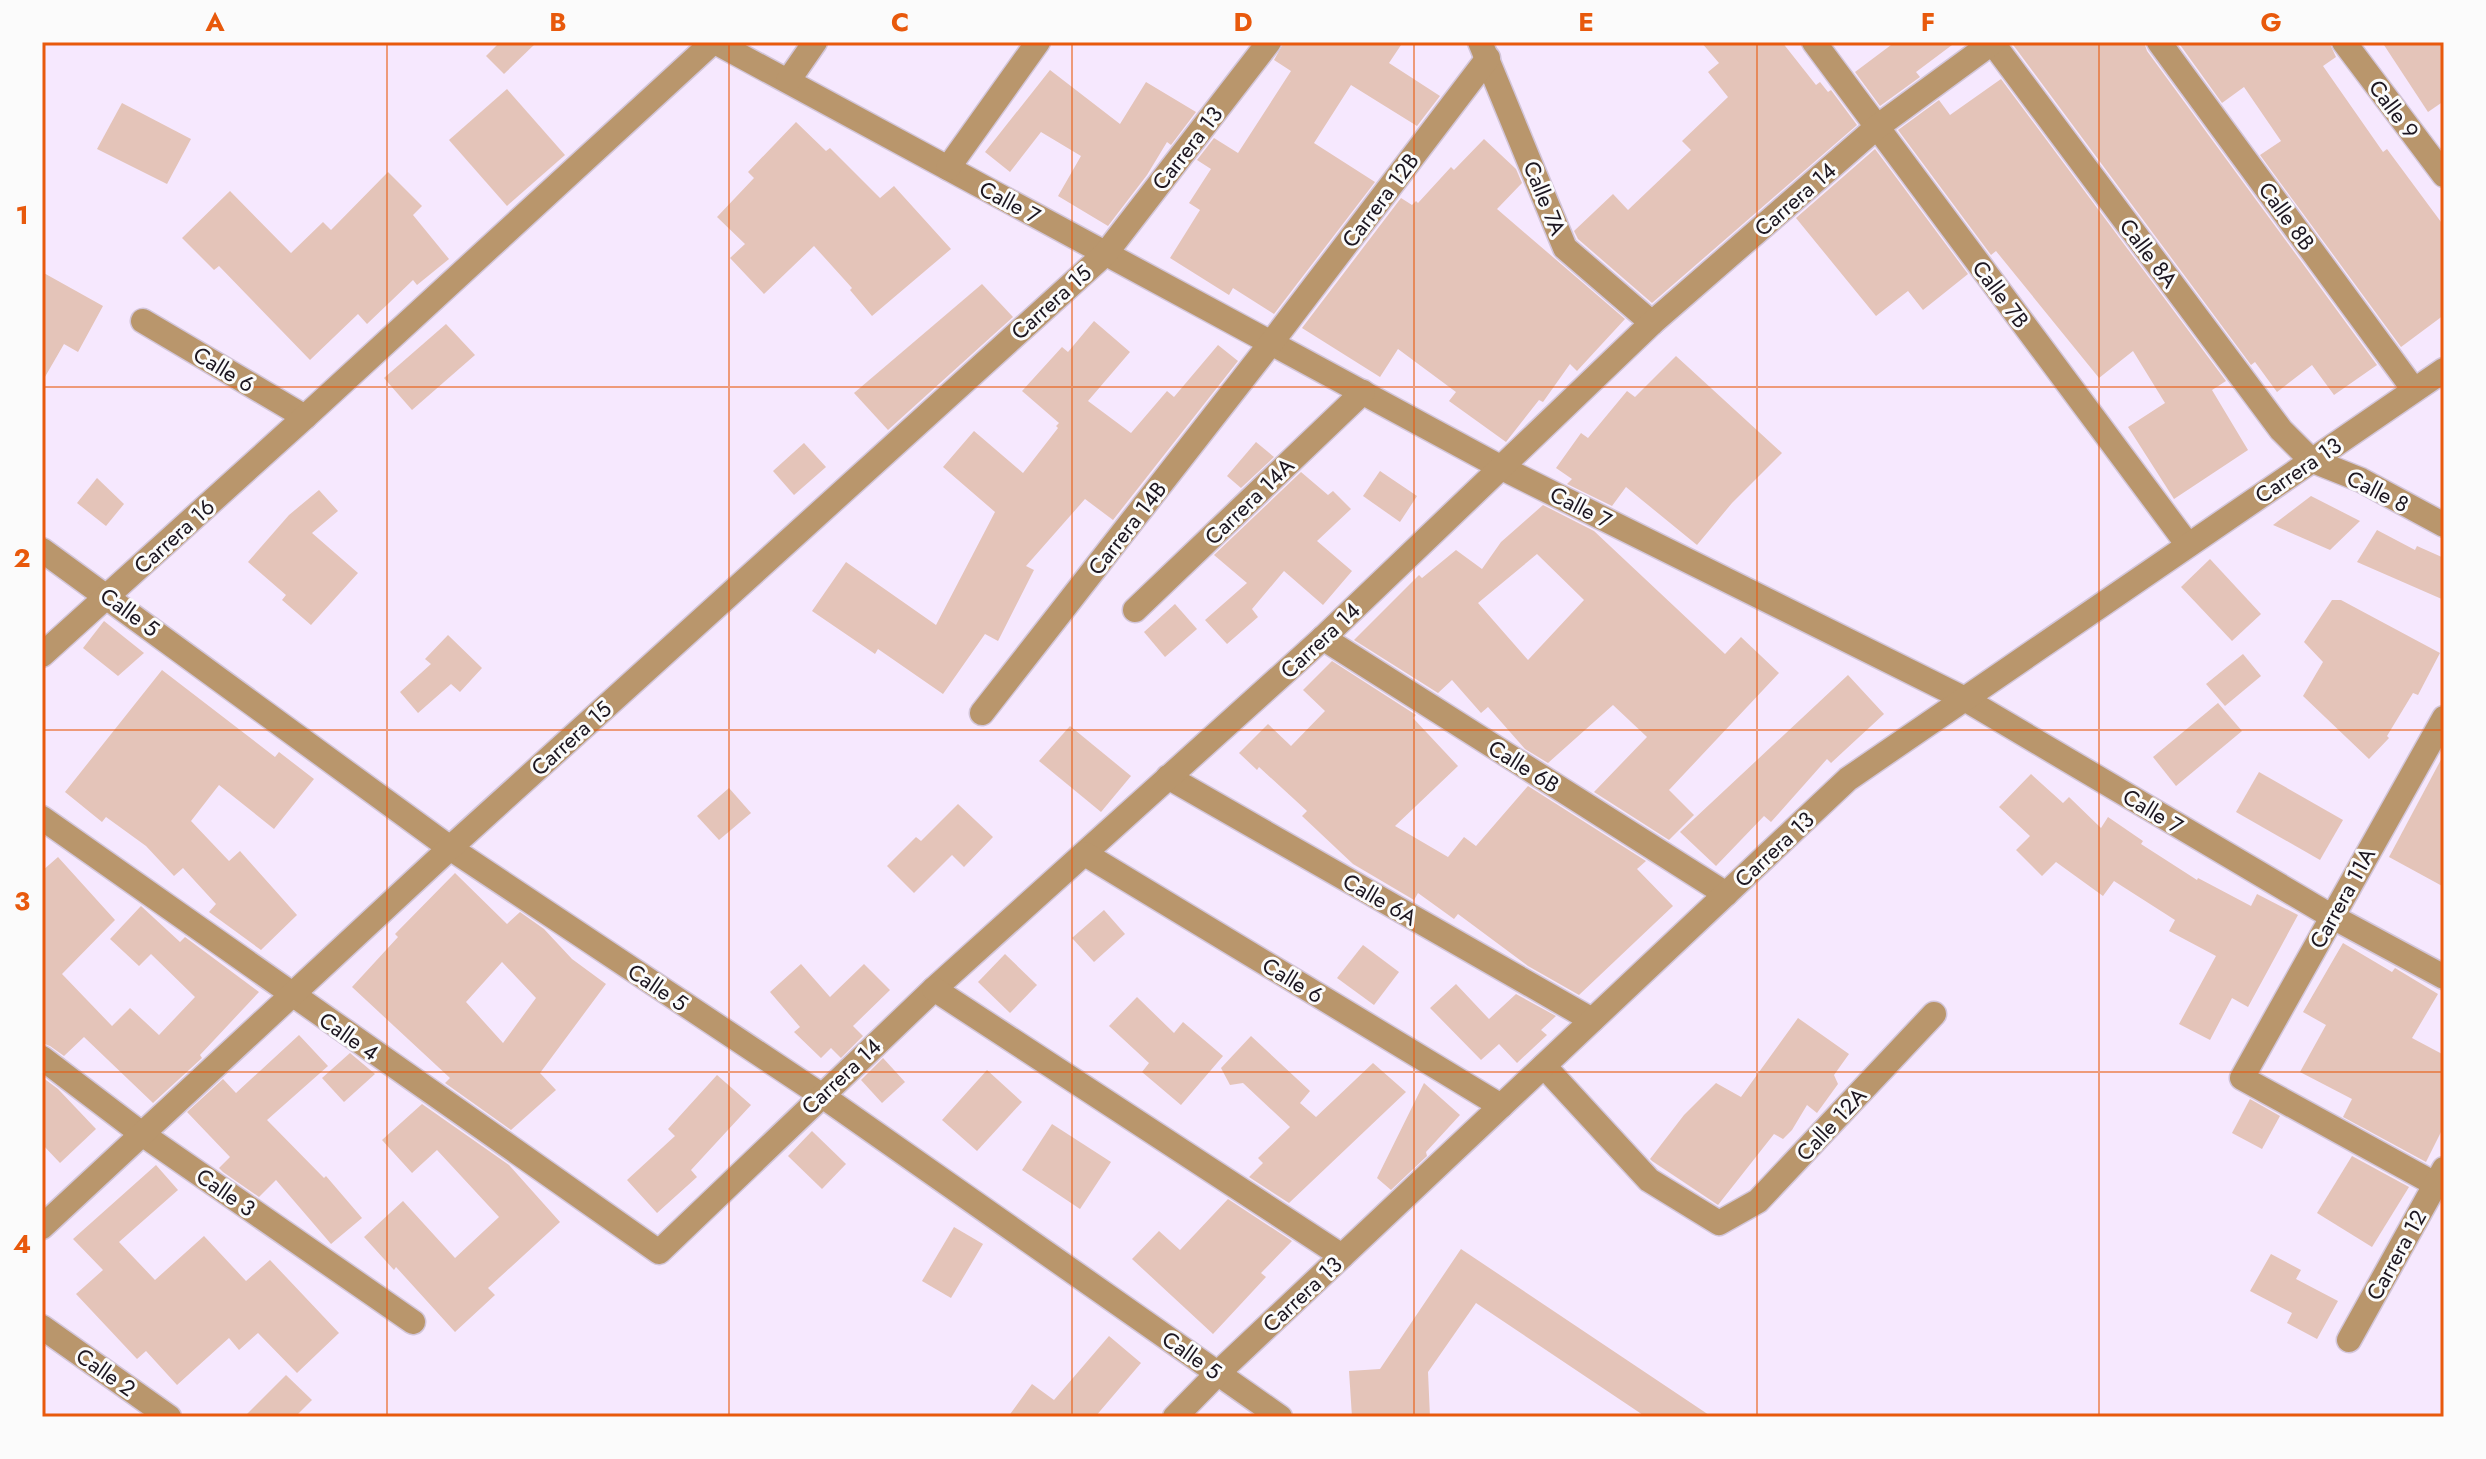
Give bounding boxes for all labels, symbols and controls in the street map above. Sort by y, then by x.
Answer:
text: A [204,3,225,41]
text: B [549,3,567,41]
text: C [891,3,909,41]
text: D [1233,3,1253,41]
text: E [1578,3,1594,41]
text: F [1921,3,1935,41]
text: G [2260,3,2282,41]
street label: Calle 9 [2361,73,2427,145]
street label: Carrera 13 [1144,99,1230,197]
street label: Carrera 12B [1334,146,1426,254]
street label: Carrera 14 [1747,154,1843,244]
street label: Calle 7A [1516,156,1575,240]
street label: Calle 7 [974,173,1047,232]
street label: Calle 8B [2251,175,2323,257]
text: 1 [15,196,29,234]
street label: Calle 8A [2112,211,2186,295]
street label: Calle 7B [1965,253,2037,335]
street label: Carrera 15 [1004,257,1098,347]
street label: Calle 6 [187,338,261,400]
street label: Carrera 13 [2248,429,2348,511]
street label: Carrera 14A [1197,450,1301,552]
street label: Calle 8 [2341,462,2415,520]
street label: Carrera 14B [1080,474,1174,582]
street label: Calle 7 [1545,478,1618,536]
street label: Carrera 16 [126,491,222,581]
text: 2 [13,539,31,577]
street label: Calle 5 [94,580,166,644]
street label: Carrera 14 [1273,594,1367,686]
street label: Carrera 15 [524,693,618,783]
street label: Calle 6B [1482,732,1566,800]
street label: Calle 7 [2117,780,2190,842]
street label: Carrera 13 [1727,804,1821,894]
street label: Carrera 11A [2301,841,2383,954]
street label: Calle 6A [1337,865,1423,933]
text: 3 [14,882,30,920]
street label: Calle 6 [1256,949,1330,1011]
street label: Calle 5 [622,955,694,1019]
street label: Calle 4 [313,1004,386,1068]
street label: Carrera 14 [794,1030,888,1122]
street label: Calle 12A [1788,1080,1874,1168]
street label: Calle 3 [190,1160,262,1224]
street label: Carrera 12 [2358,1204,2434,1306]
text: 4 [13,1225,31,1263]
street label: Carrera 13 [1255,1249,1349,1339]
street label: Calle 5 [1156,1323,1228,1387]
street label: Calle 2 [70,1340,142,1404]

